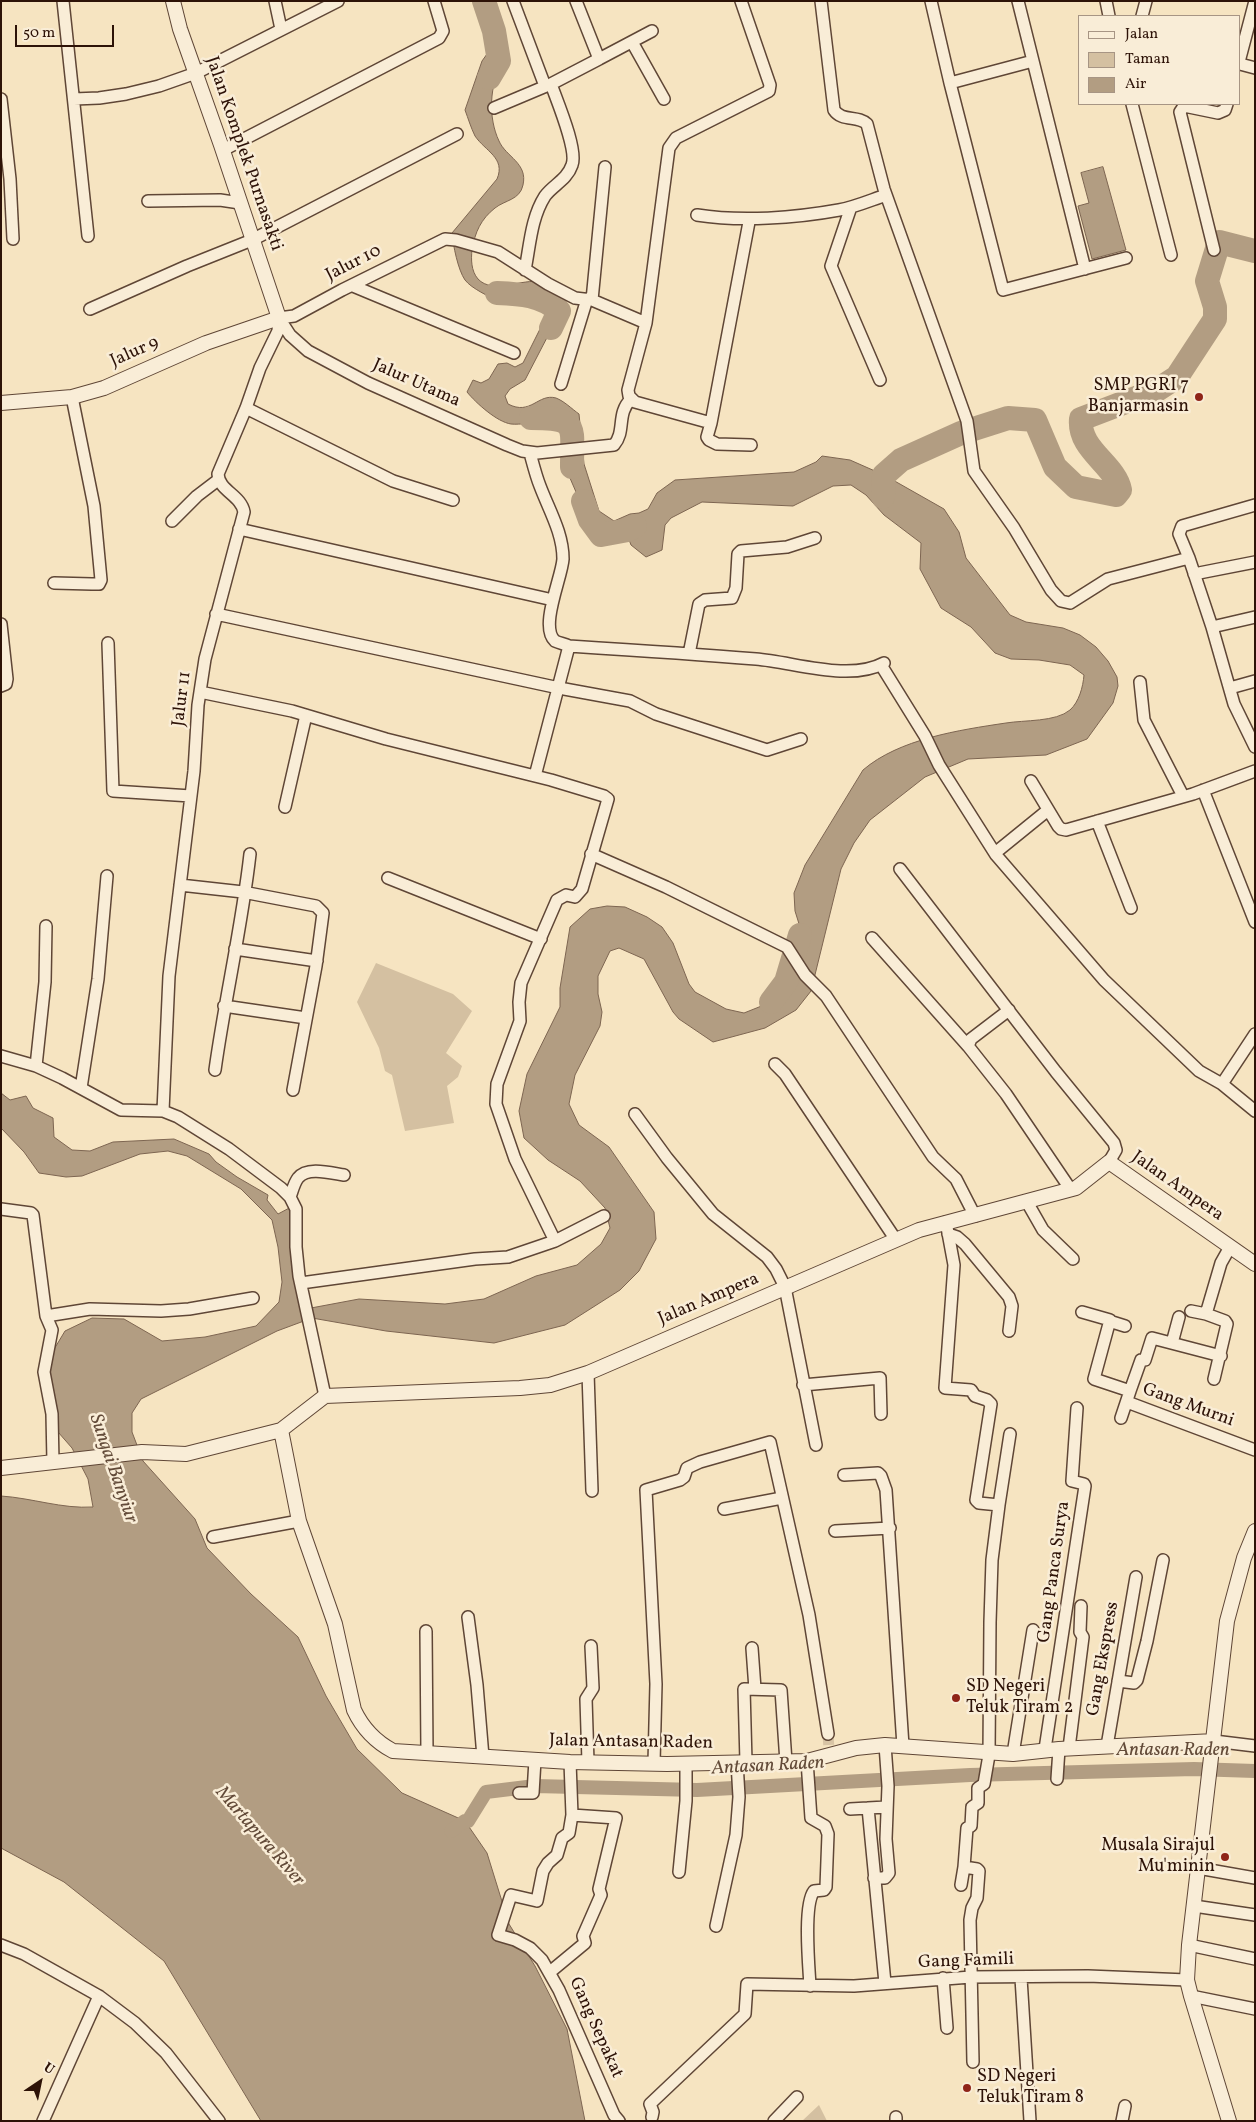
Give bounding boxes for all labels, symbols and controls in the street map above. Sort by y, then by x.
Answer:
scale bar [18,15,116,47]
legend [1078,15,1241,105]
text: 50 m [23,23,55,44]
text: Jalan [1125,24,1158,45]
text: Taman [1125,49,1170,70]
street label: Jalan Komplek Purnasakti [200,54,286,254]
text: Air [1125,74,1146,95]
street label: Jalur 10 [323,241,385,287]
street label: Jalur 9 [107,333,163,373]
street label: Jalur Utama [369,355,463,413]
place label: SMP PGRI 7 Banjarmasin [1088,376,1189,418]
marker: SMP PGRI 7 Banjarmasin [1193,391,1205,403]
street label: Jalur 11 [169,670,197,728]
street label: Jalan Ampera [1127,1147,1227,1227]
street label: Jalan Ampera [655,1269,763,1331]
street label: Gang Murni [1139,1379,1237,1433]
water label: Sungai Banyiur [83,1411,141,1527]
street label: Gang Panca Surya [1034,1500,1076,1644]
street label: Gang Ekspress [1083,1600,1125,1718]
place label: SD Negeri Teluk Tiram 2 [966,1677,1073,1720]
marker: SD Negeri Teluk Tiram 2 [950,1692,962,1704]
street label: Jalan Antasan Raden [549,1731,713,1755]
water label: Antasan Raden [1116,1741,1230,1763]
water label: Antasan Raden [711,1753,825,1781]
water label: Martapura River [210,1783,308,1891]
place label: Musala Sirajul Mu'minin [1101,1836,1215,1878]
marker: Musala Sirajul Mu'minin [1219,1851,1231,1863]
street label: Gang Famili [918,1950,1014,1974]
street label: Gang Sepakat [563,1974,627,2082]
north arrow [15,2057,65,2107]
text: U [39,2059,58,2080]
place label: SD Negeri Teluk Tiram 8 [977,2067,1084,2110]
marker: SD Negeri Teluk Tiram 8 [961,2082,973,2094]

